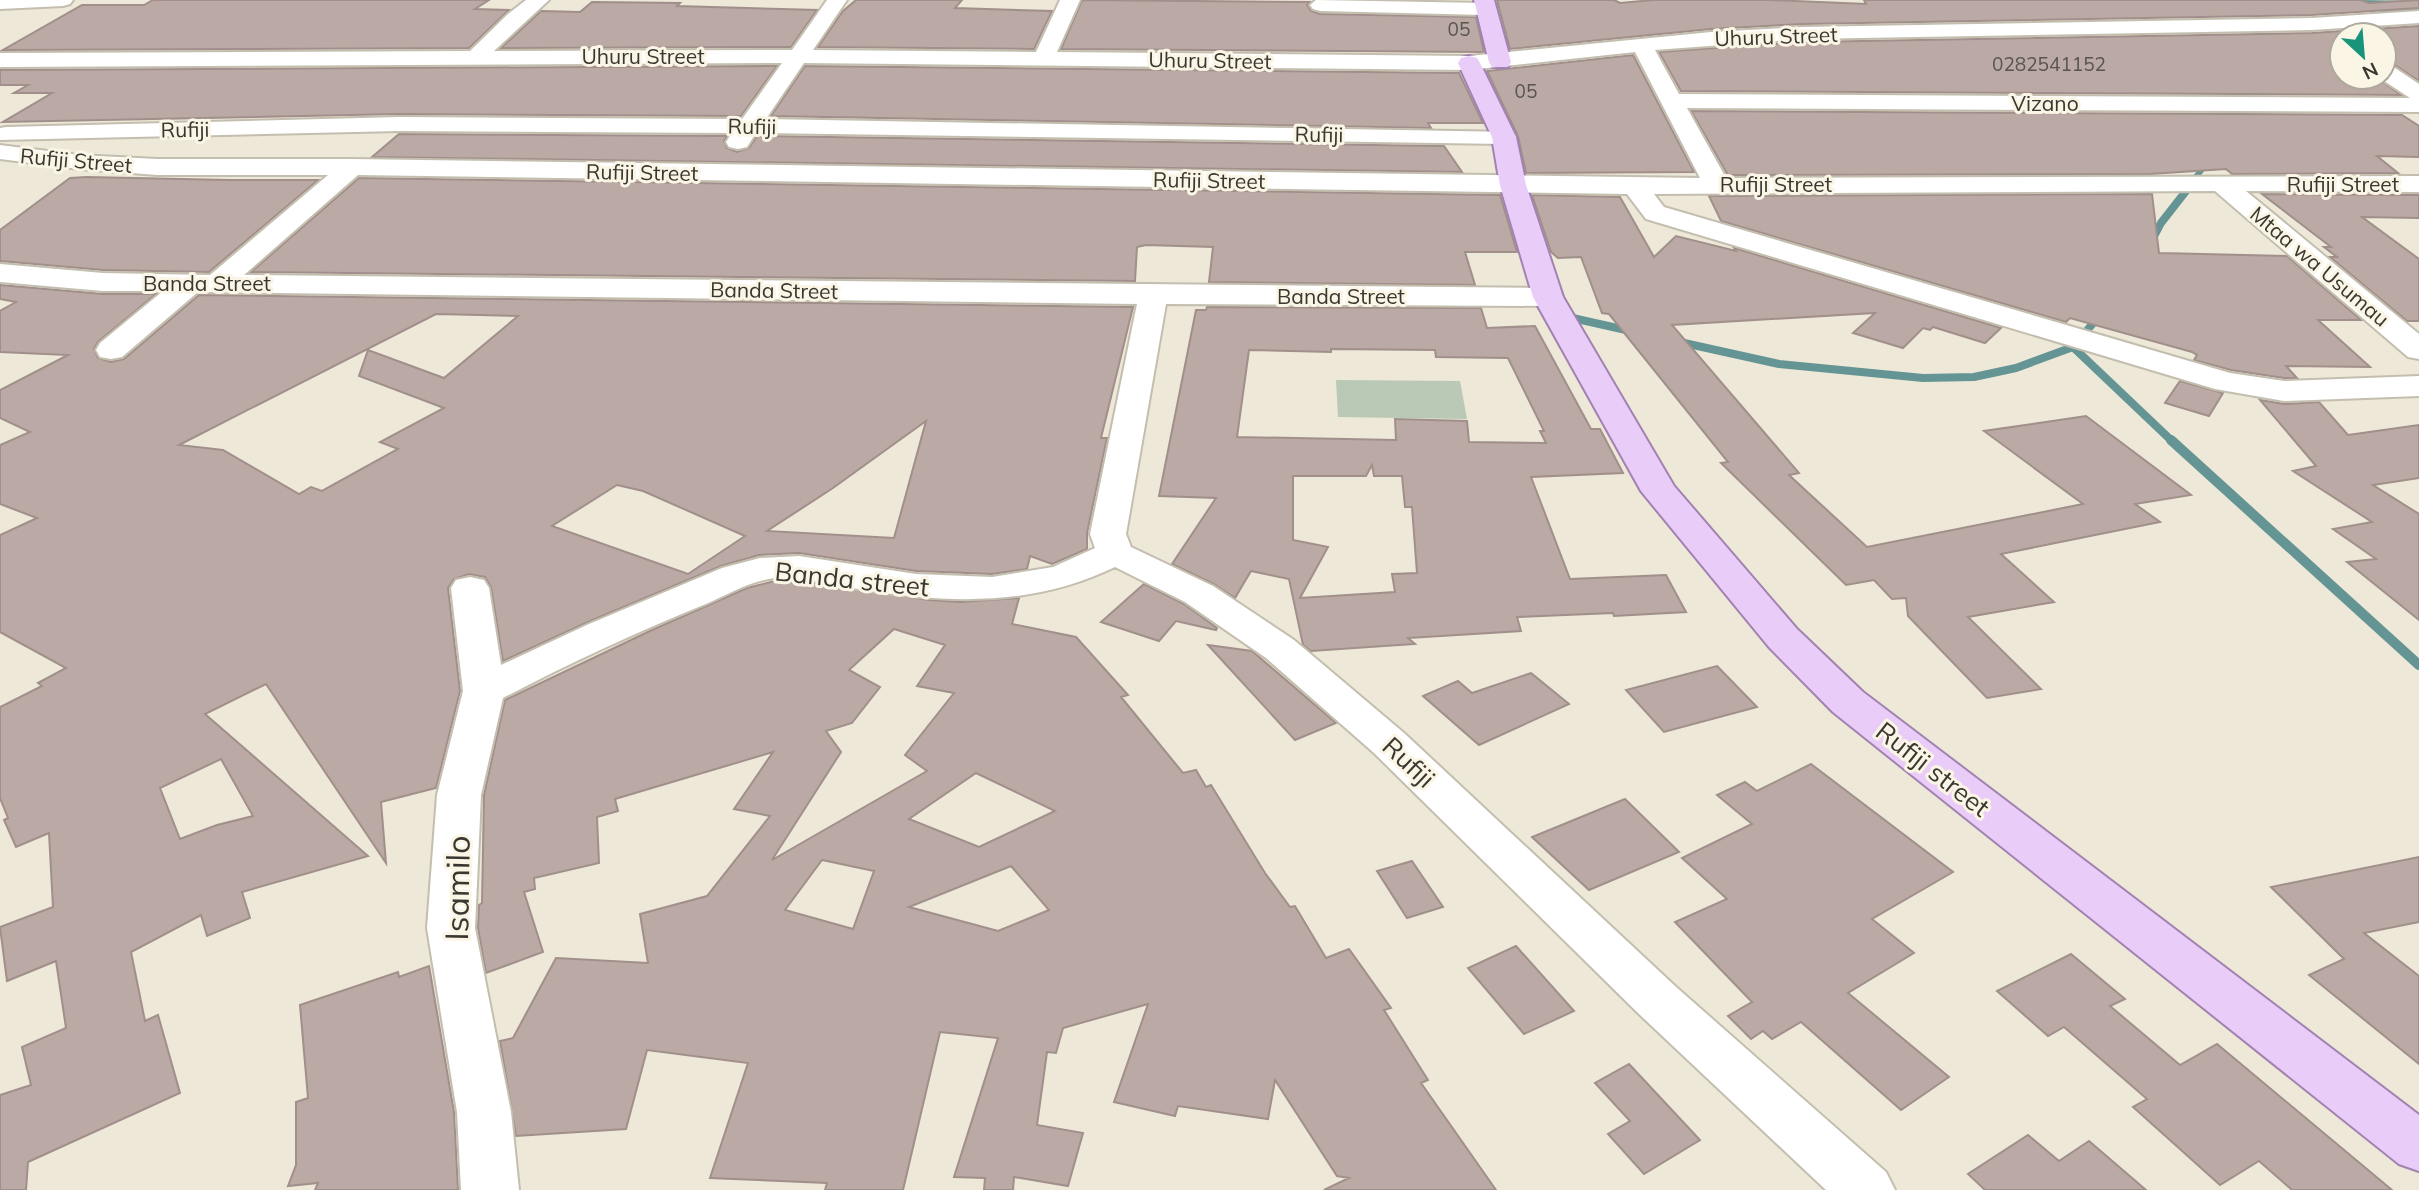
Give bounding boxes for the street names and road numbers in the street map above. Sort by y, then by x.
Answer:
street label: Uhuru Street [1714,21,1838,51]
street label: Uhuru Street [581,43,705,69]
street label: Uhuru Street [1148,46,1272,74]
street label: Vizano [2011,90,2079,116]
street label: Rufiji [727,113,777,139]
street label: Rufiji [160,116,210,142]
street label: Rufiji [1294,121,1344,147]
street label: Rufiji Street [19,142,133,178]
street label: Rufiji Street [586,158,698,186]
street label: Rufiji Street [1153,166,1265,194]
street label: Rufiji Street [1720,171,1832,197]
street label: Rufiji Street [2287,171,2399,197]
street label: Mtaa wa Usumau [2245,200,2395,332]
street label: Banda Street [143,270,271,296]
street label: Banda Street [710,276,838,304]
street label: Banda Street [1277,283,1405,309]
street label: Banda street [773,554,931,604]
street label: Rufiji street [1869,714,1997,824]
street label: Rufiji [1376,729,1442,795]
street label: Isamilo [436,835,478,941]

